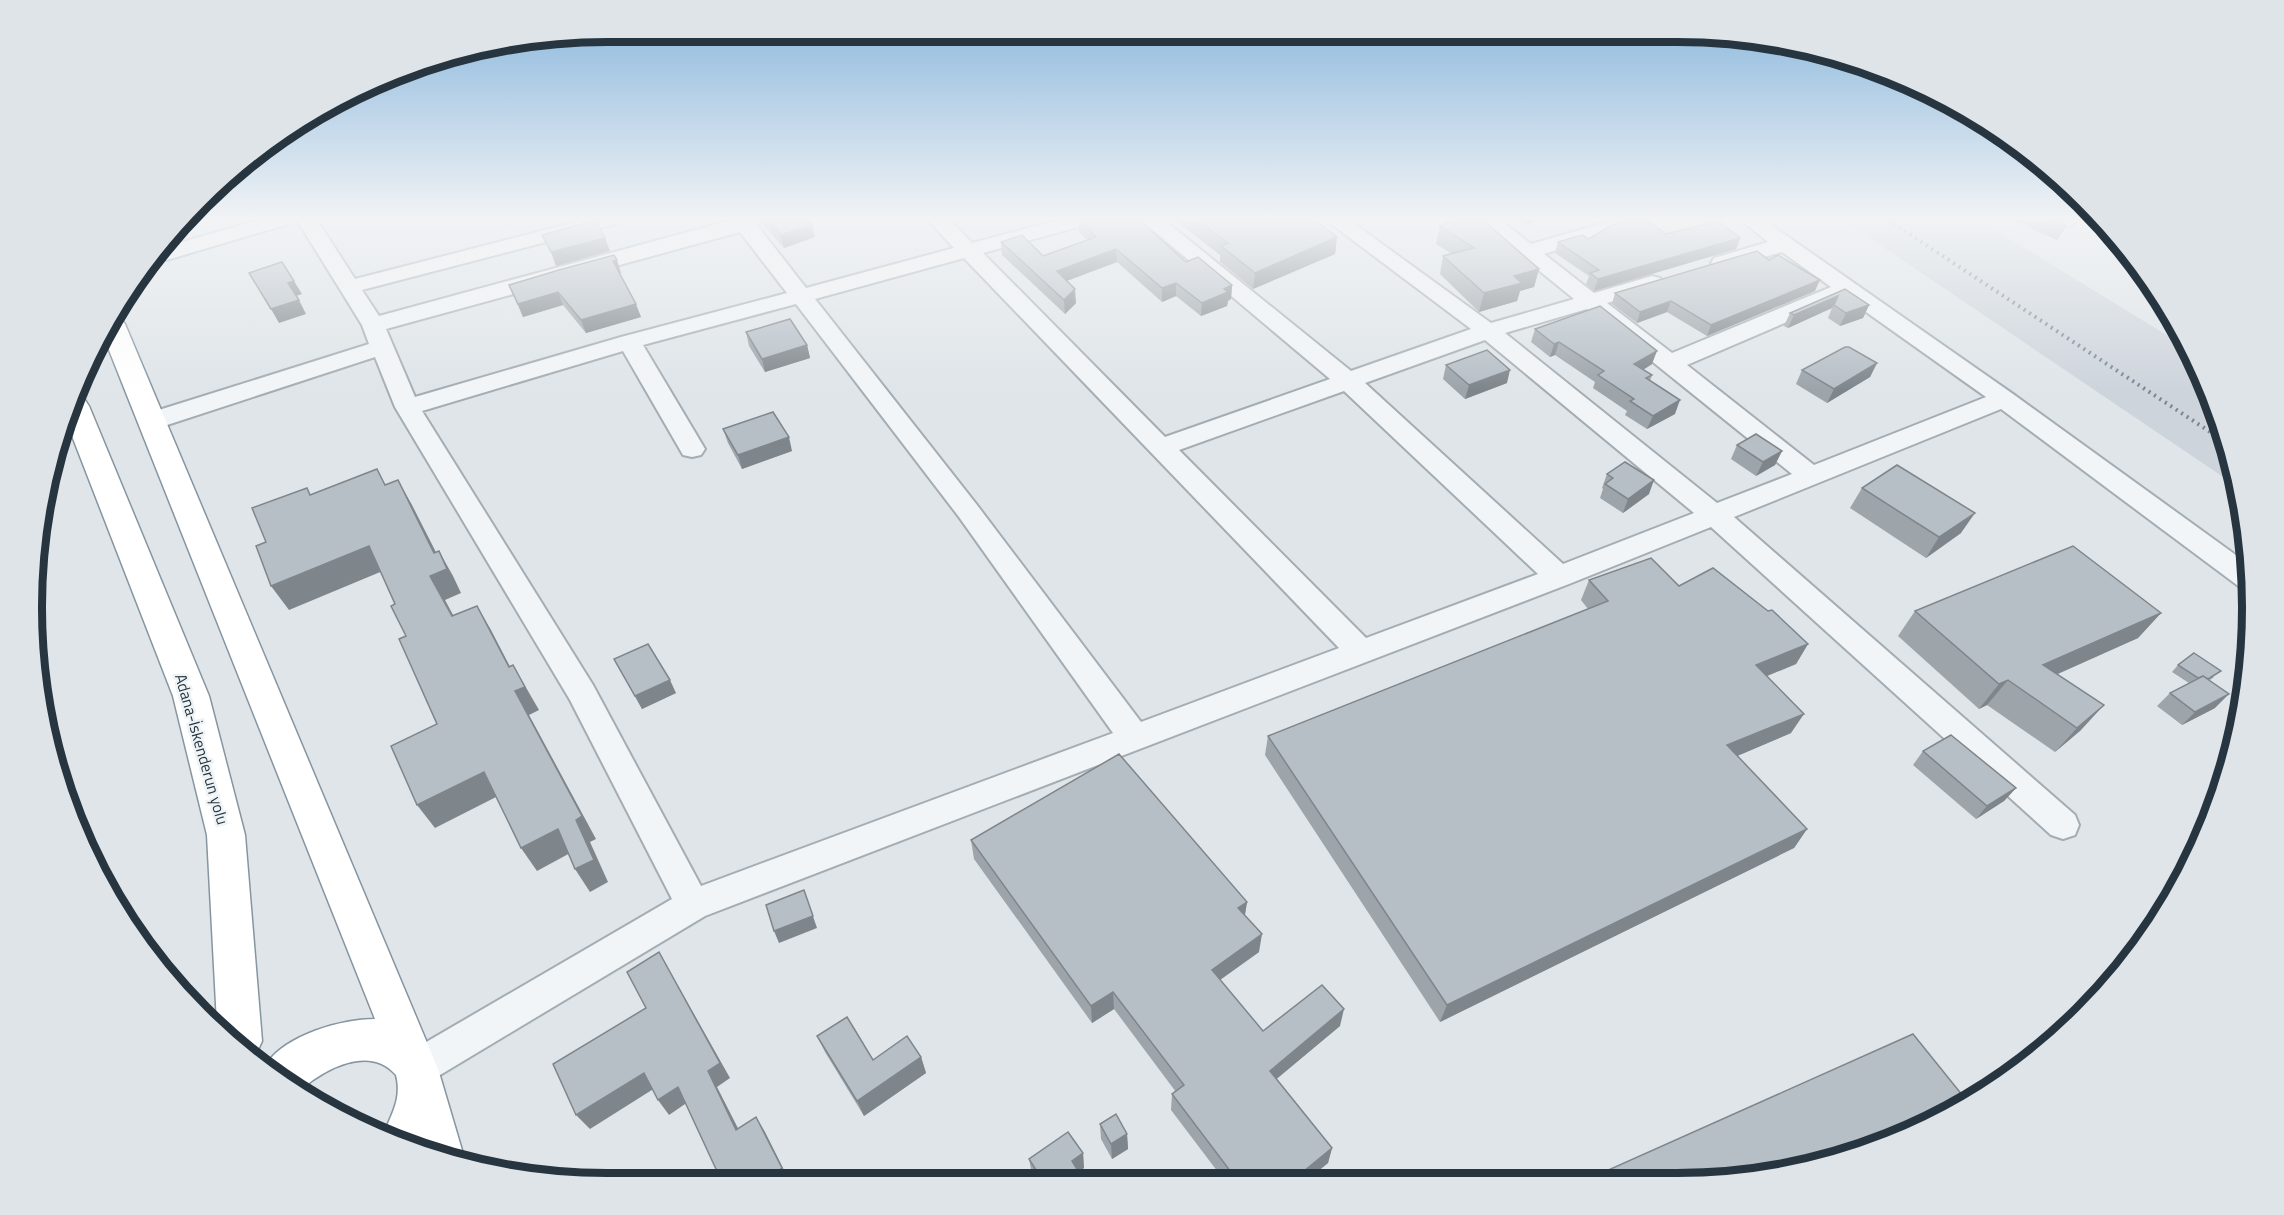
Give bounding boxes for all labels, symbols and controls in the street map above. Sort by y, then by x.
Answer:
street label: Adana-İskenderun yolu [169,671,235,827]

